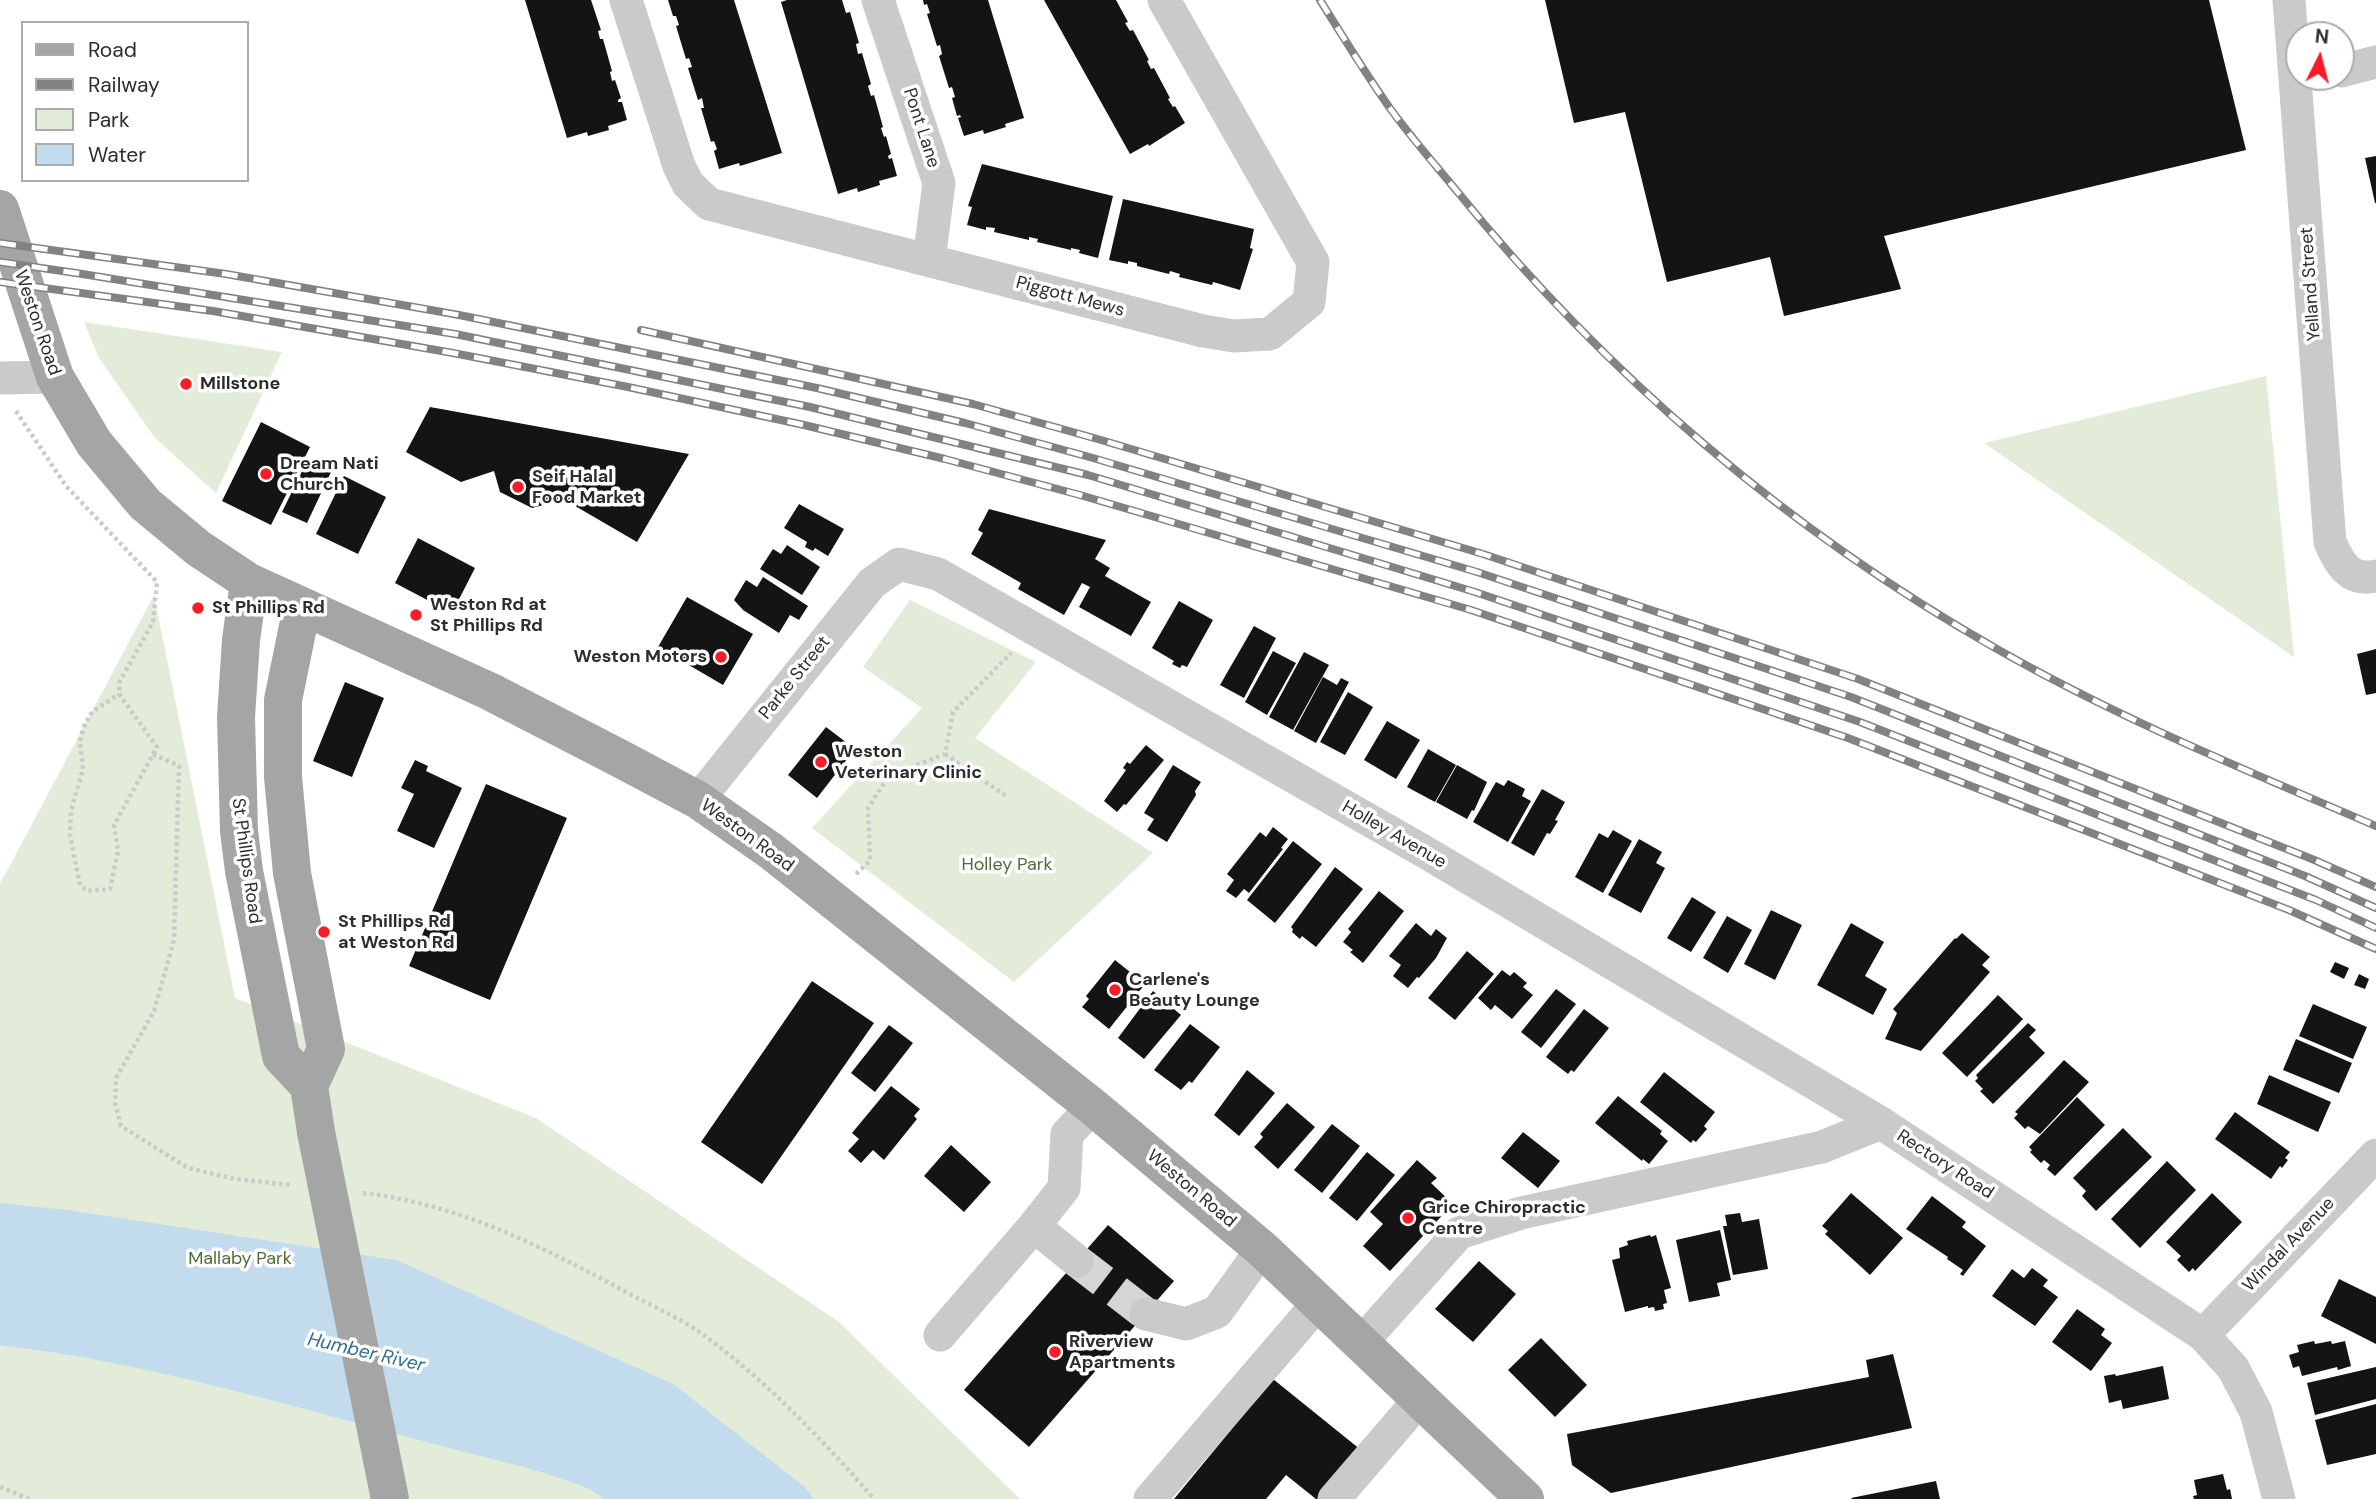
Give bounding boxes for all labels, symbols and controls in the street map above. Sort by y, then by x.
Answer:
legend [21,21,248,182]
north arrow [2285,21,2355,91]
text: N [2314,23,2330,50]
text: Road [88,36,137,64]
text: Railway [88,71,160,99]
street label: Pont Lane [898,85,944,171]
text: Park [88,106,129,134]
text: Water [88,141,146,169]
street label: Yelland Street [2296,226,2326,342]
street label: Weston Road [9,268,65,378]
street label: Piggott Mews [1013,272,1127,322]
place label: Millstone [200,373,280,395]
marker: Millstone [178,376,194,392]
place label: Dream Nati Church [280,453,379,496]
marker: Dream Nati Church [258,466,274,482]
place label: Seif Halal Food Market [532,466,642,508]
marker: Seif Halal Food Market [510,479,526,495]
place label: Weston Rd at St Phillips Rd [430,594,546,636]
place label: St Phillips Rd [212,597,325,619]
marker: St Phillips Rd [190,600,206,616]
marker: Weston Rd at St Phillips Rd [408,607,424,623]
street label: Parke Street [755,632,835,724]
place label: Weston Motors [574,646,707,668]
marker: Weston Motors [713,649,729,665]
place label: Weston Veterinary Clinic [835,741,982,784]
marker: Weston Veterinary Clinic [813,754,829,770]
street label: Weston Road [696,795,798,877]
street label: Holley Avenue [1338,796,1450,874]
street label: St Phillips Road [226,797,266,925]
park label: Holley Park [961,854,1053,876]
place label: St Phillips Rd at Weston Rd [338,911,454,954]
marker: St Phillips Rd at Weston Rd [316,924,332,940]
place label: Carlene's Beauty Lounge [1129,969,1260,1012]
marker: Carlene's Beauty Lounge [1107,982,1123,998]
street label: Rectory Road [1892,1126,1998,1204]
street label: Weston Road [1142,1145,1240,1233]
street label: Windal Avenue [2238,1193,2340,1297]
place label: Grice Chiropractic Centre [1422,1197,1586,1240]
marker: Grice Chiropractic Centre [1400,1210,1416,1226]
park label: Mallaby Park [188,1248,292,1270]
water label: Humber River [305,1328,427,1378]
place label: Riverview Apartments [1069,1331,1176,1374]
marker: Riverview Apartments [1047,1344,1063,1360]

